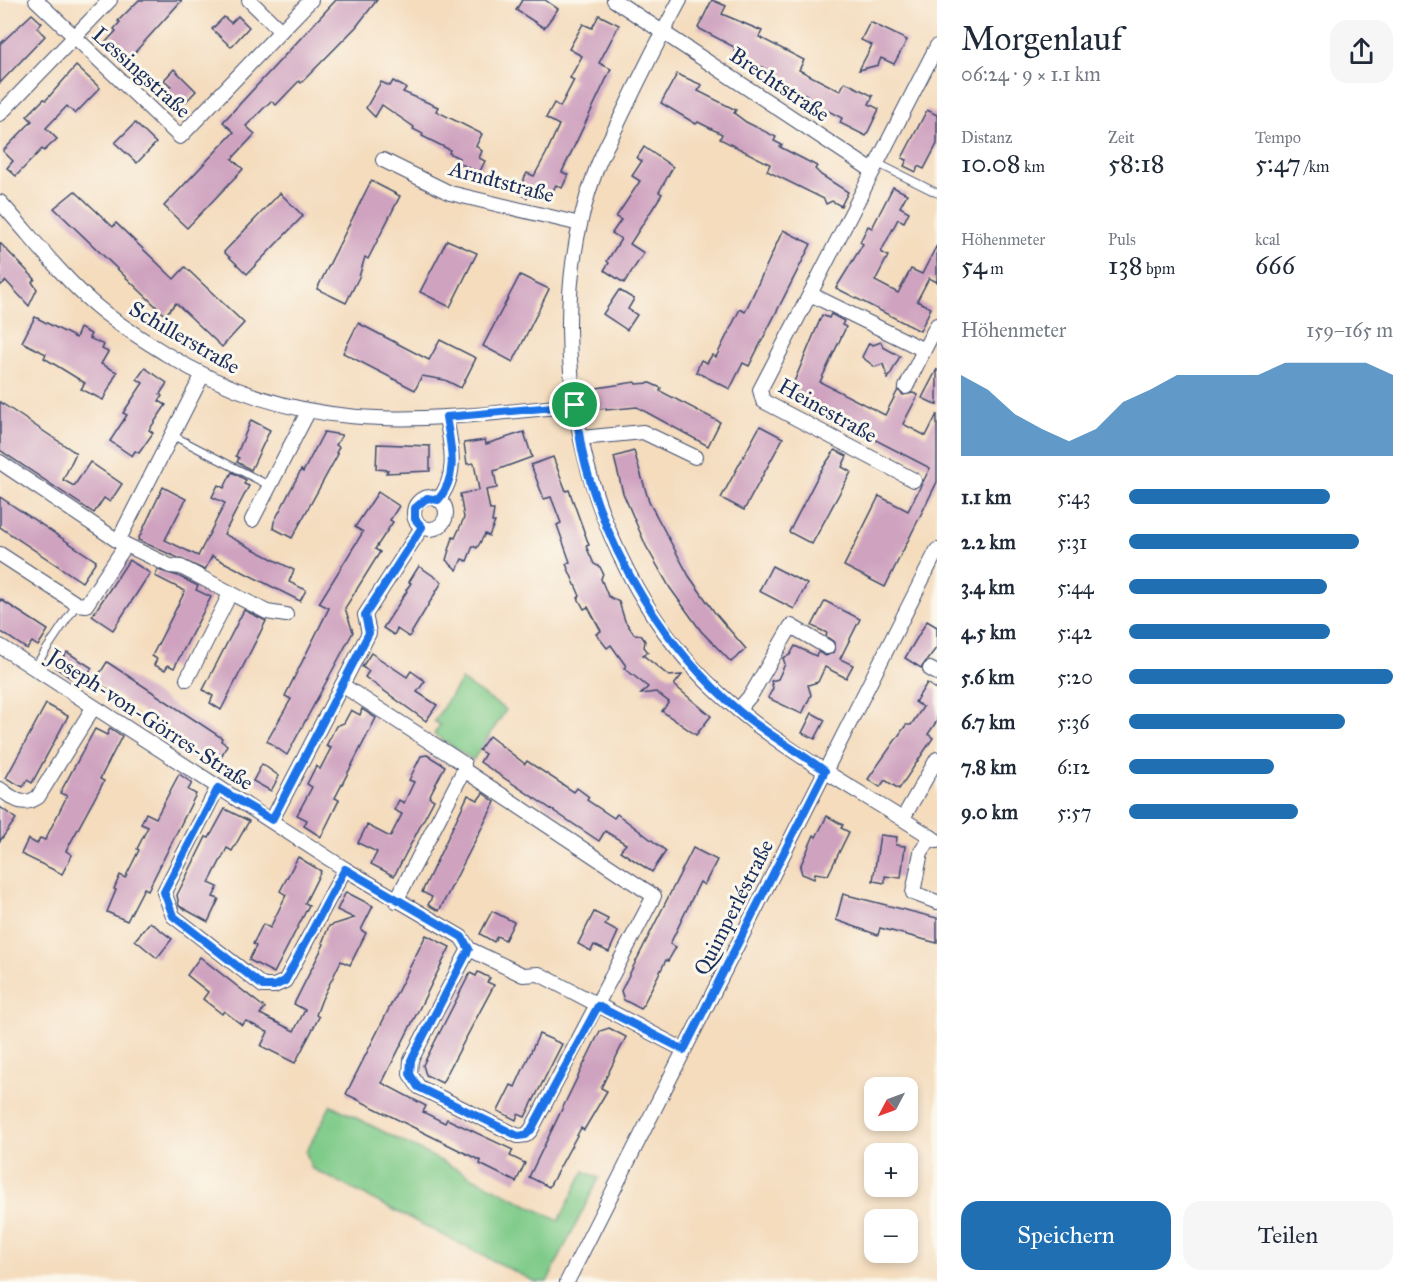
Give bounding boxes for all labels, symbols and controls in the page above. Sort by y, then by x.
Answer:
text: Morgenlauf [961,19,1122,59]
button: share [1330,20,1393,83]
street label: Lessingstraße [87,21,197,124]
street label: Brechtstraße [725,41,835,128]
text: 06:24 · 9 × 1.1 km [961,62,1101,86]
text: Distanz [961,128,1012,147]
text: Zeit [1108,128,1135,147]
text: Tempo [1255,128,1301,147]
text: 10.08 [961,147,1021,179]
text: 58:18 [1108,147,1165,179]
text: 5:47 [1255,147,1301,179]
street label: Arndtstraße [445,154,557,208]
text: km [1021,157,1045,176]
text: /km [1301,157,1330,176]
text: Höhenmeter [961,230,1045,249]
text: Puls [1108,230,1136,249]
text: kcal [1255,230,1280,249]
text: 54 [961,249,987,281]
text: 138 [1108,249,1143,281]
text: 666 [1255,249,1295,281]
text: m [987,259,1004,278]
text: bpm [1143,259,1175,278]
street label: Schillerstraße [125,295,245,380]
text: Höhenmeter [961,318,1066,342]
text: 159–165 m [1306,318,1393,342]
street label: Heinestraße [774,372,882,449]
pin [549,379,600,430]
icon: arrive [558,388,591,421]
text: 1.1 km [961,485,1011,509]
text: 5:43 [1057,485,1090,509]
text: 2.2 km [961,530,1016,554]
text: 5:31 [1057,530,1087,554]
text: 3.4 km [961,575,1015,599]
text: 5:44 [1057,575,1094,599]
text: 4.5 km [961,620,1016,644]
text: 5:42 [1057,620,1092,644]
street label: Joseph-von-Görres-Straße [41,642,259,796]
text: 5.6 km [961,665,1015,689]
text: 5:20 [1057,665,1093,689]
text: 6.7 km [961,710,1015,734]
text: 5:36 [1057,710,1090,734]
text: 7.8 km [961,755,1017,779]
text: 6:12 [1057,755,1090,779]
text: 9.0 km [961,800,1018,824]
text: 5:57 [1057,800,1091,824]
street label: Quimperléstraße [688,835,779,980]
north arrow [864,1077,918,1131]
map controls [864,1077,918,1263]
button: + [864,1143,918,1197]
button: Speichern [961,1201,1171,1270]
button: Teilen [1183,1201,1393,1270]
button: − [864,1209,918,1263]

